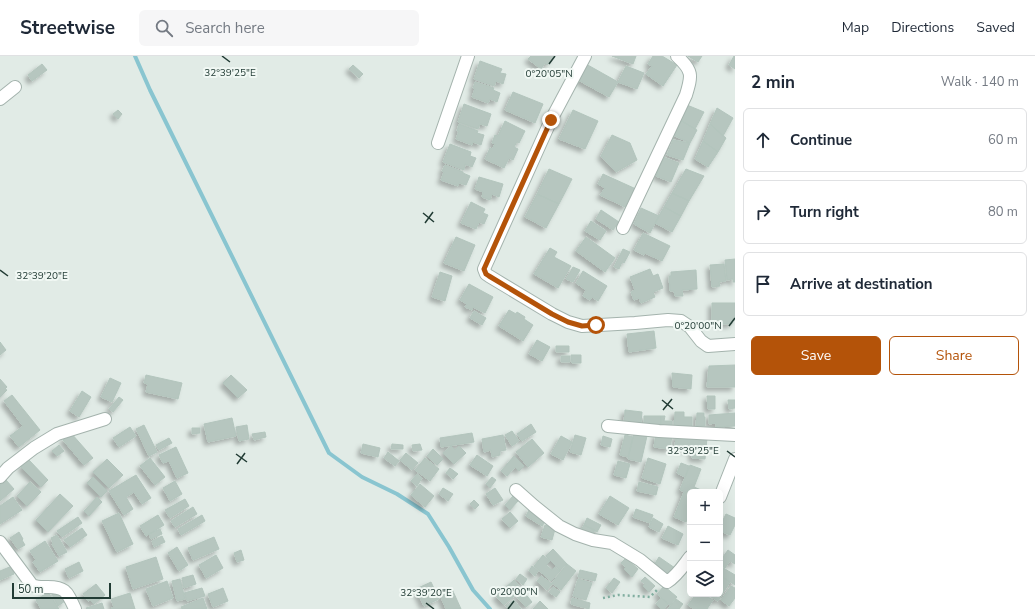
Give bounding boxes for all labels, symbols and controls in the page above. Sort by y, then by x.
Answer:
search box [139,10,419,46]
text: Streetwise [20,15,115,41]
icon: search [153,17,175,39]
text: Search here [185,18,265,38]
text: Map [842,18,869,37]
text: Directions [891,18,954,37]
text: Saved [976,18,1015,37]
text: 32°39'25"E [204,66,256,80]
text: 0°20'05"N [525,67,573,81]
text: 2 min [751,71,795,94]
text: Walk · 140 m [941,73,1019,91]
route end [542,111,560,129]
icon: ahead [752,129,774,151]
text: Continue [790,130,852,150]
text: 60 m [988,131,1018,149]
icon: right [752,201,774,223]
text: Turn right [790,202,859,222]
text: 80 m [988,203,1018,221]
text: 32°39'20"E [16,269,68,283]
icon: arrive [752,273,774,295]
text: Arrive at destination [790,274,933,294]
route start [587,316,605,334]
text: 0°20'00"N [674,319,722,333]
button: Save [751,336,881,375]
button: Share [889,336,1019,375]
text: 32°39'25"E [667,444,719,458]
map controls [687,489,723,597]
button: + [687,489,723,525]
button: − [687,525,723,561]
button: layers [687,561,723,597]
scale bar [12,581,111,600]
text: 50 m [18,582,43,597]
text: 0°20'00"N [490,585,538,599]
text: 32°39'20"E [400,586,452,600]

